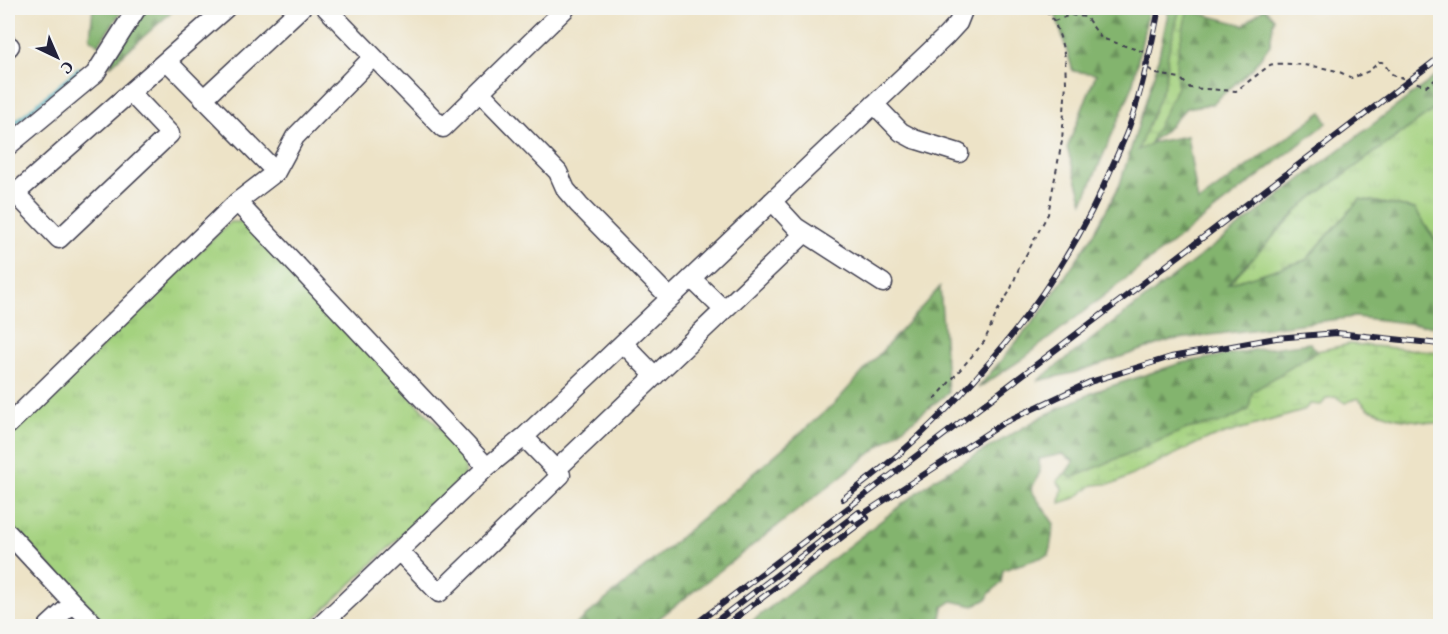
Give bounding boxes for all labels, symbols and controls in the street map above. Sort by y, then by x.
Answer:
north arrow [27,27,87,87]
text: С [55,55,77,78]

